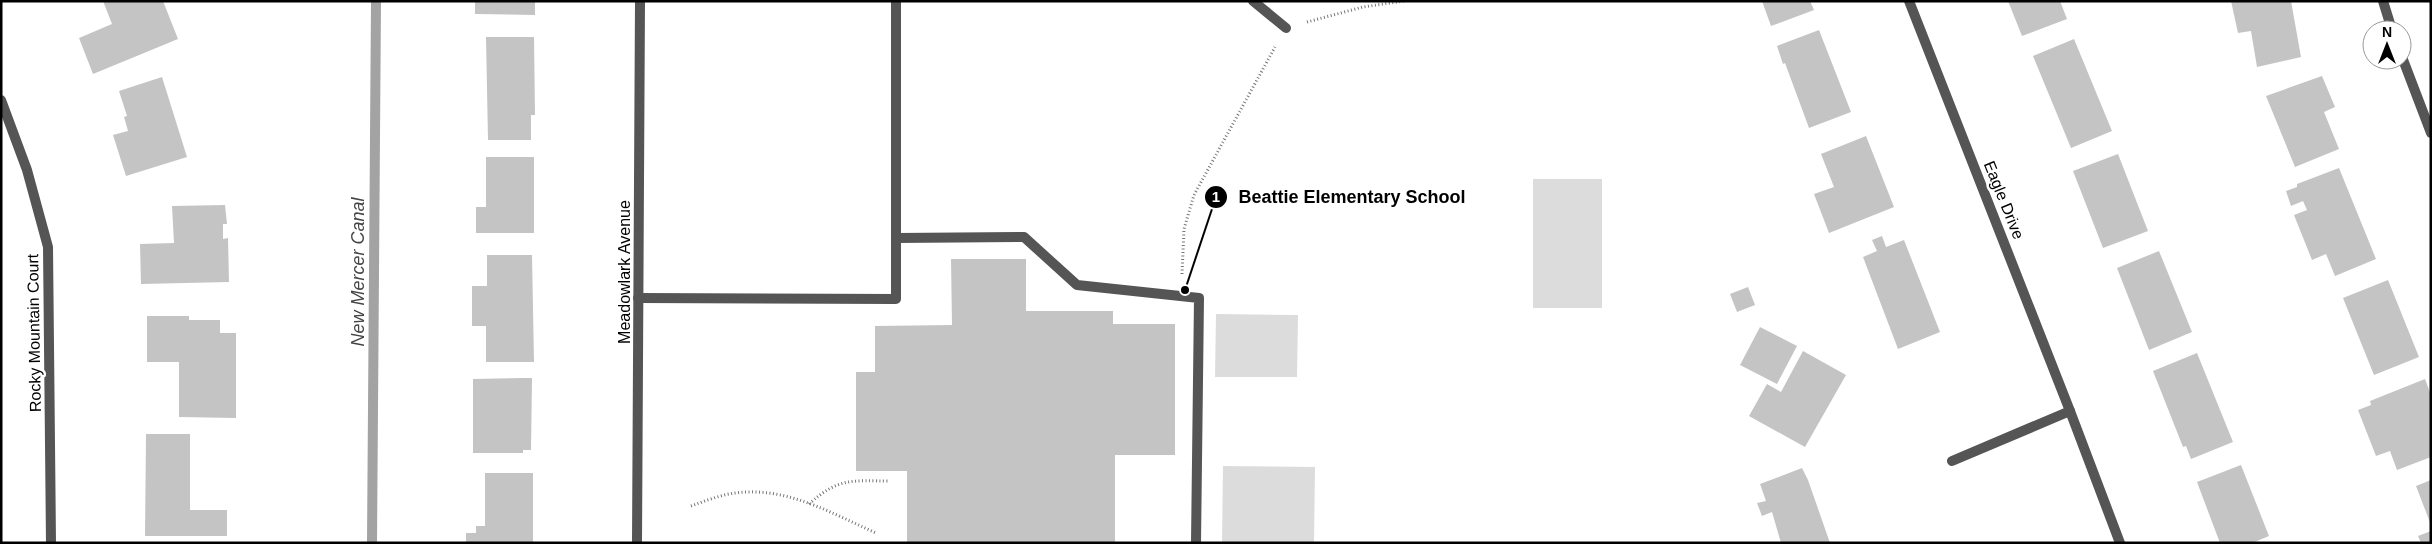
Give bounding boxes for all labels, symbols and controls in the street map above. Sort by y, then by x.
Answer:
north arrow [2362,20,2412,70]
text: N [2382,24,2392,40]
street label: Eagle Drive [1981,158,2027,242]
callout: Beattie Elementary School [1203,180,1476,213]
text: Beattie Elementary School [1238,187,1466,207]
text: 1 [1212,188,1220,205]
water label: New Mercer Canal [348,196,368,347]
street label: Meadowlark Avenue [616,200,633,344]
street label: Rocky Mountain Court [24,253,44,412]

